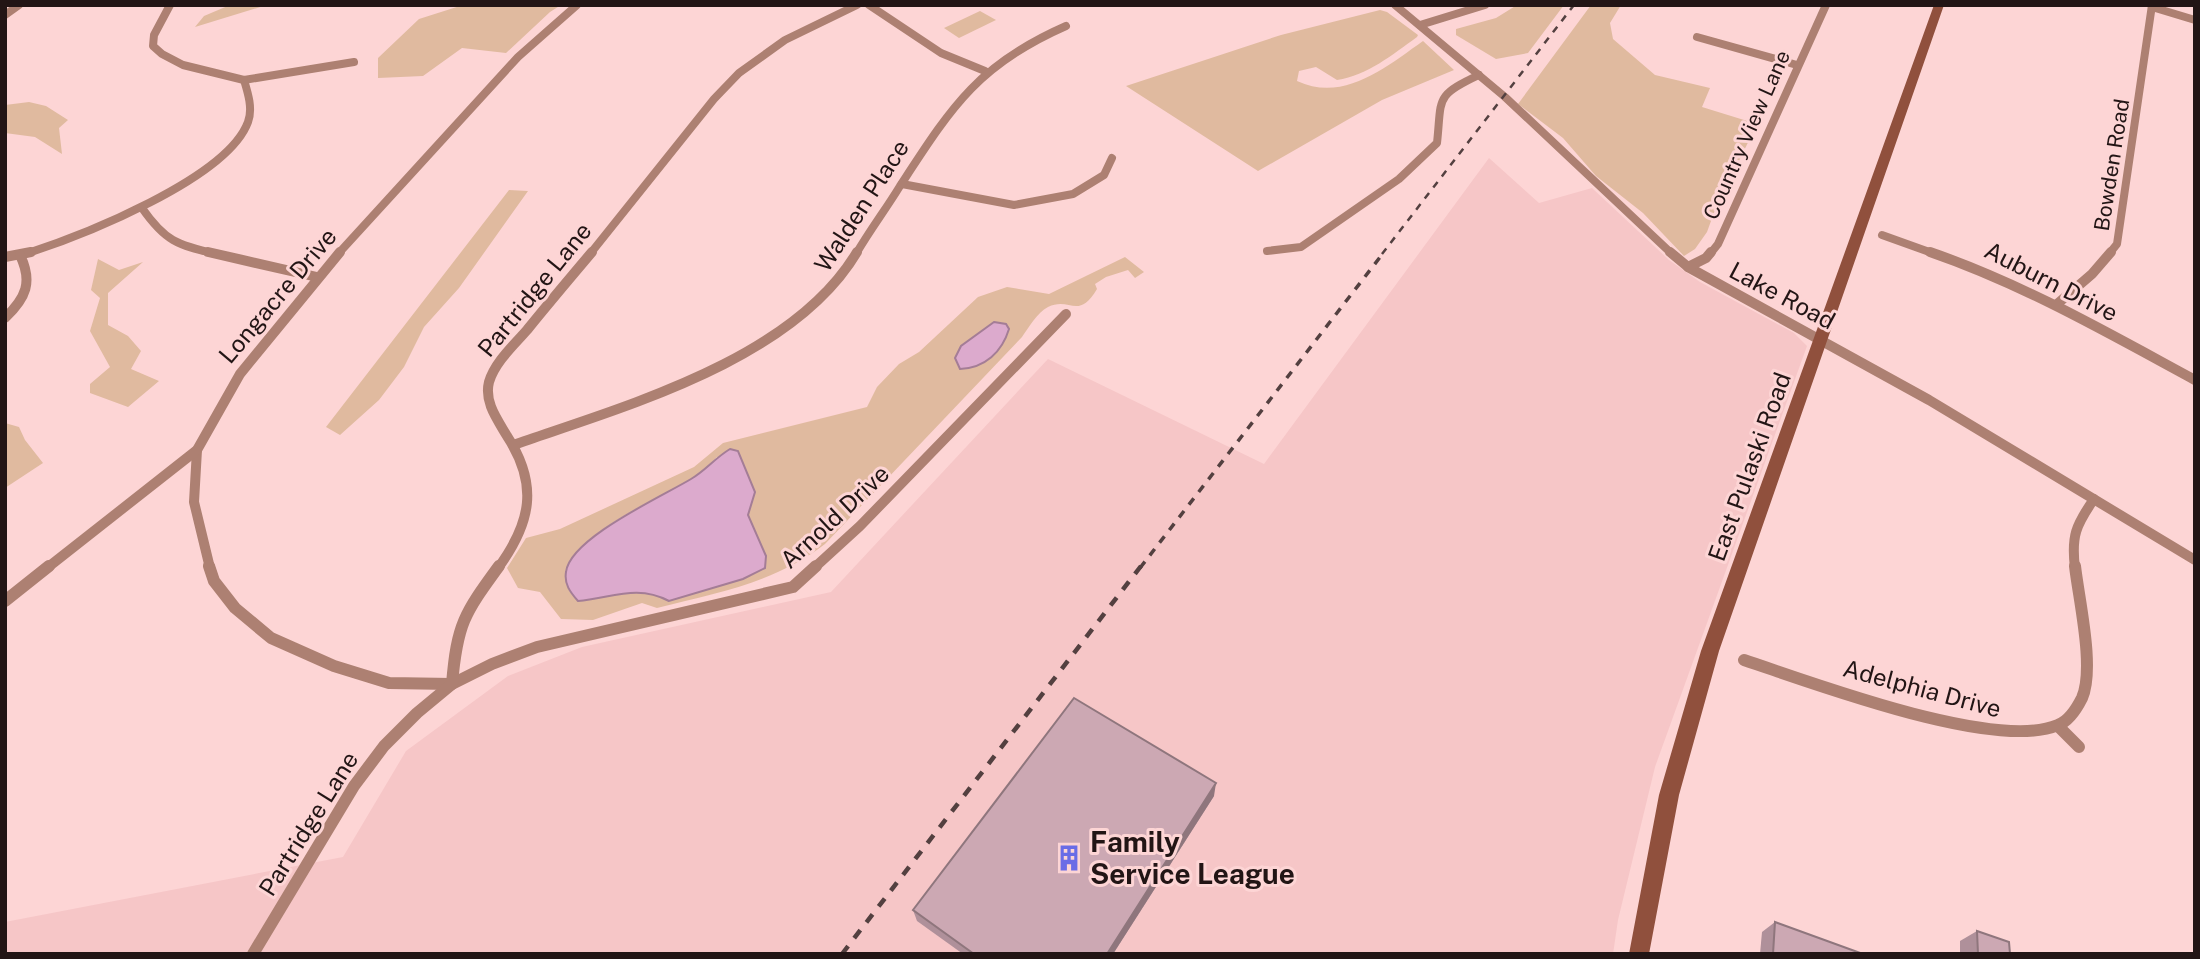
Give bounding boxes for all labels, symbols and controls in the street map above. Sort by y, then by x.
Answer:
street label: Country View Lane [1698,46,1795,223]
street label: Bowden Road [2089,97,2134,233]
street label: Walden Place [808,134,914,277]
street label: Partridge Lane [472,217,597,362]
street label: Longacre Drive [213,222,342,368]
street label: Auburn Drive [1980,236,2123,327]
street label: Lake Road [1725,256,1840,335]
street label: East Pulaski Road [1702,368,1796,565]
street label: Arnold Drive [774,459,894,574]
street label: Adelphia Drive [1840,653,2004,723]
street label: Partridge Lane [253,746,364,901]
place label: Family Service League [1090,825,1295,890]
building icon: Family Service League [1054,843,1084,873]

